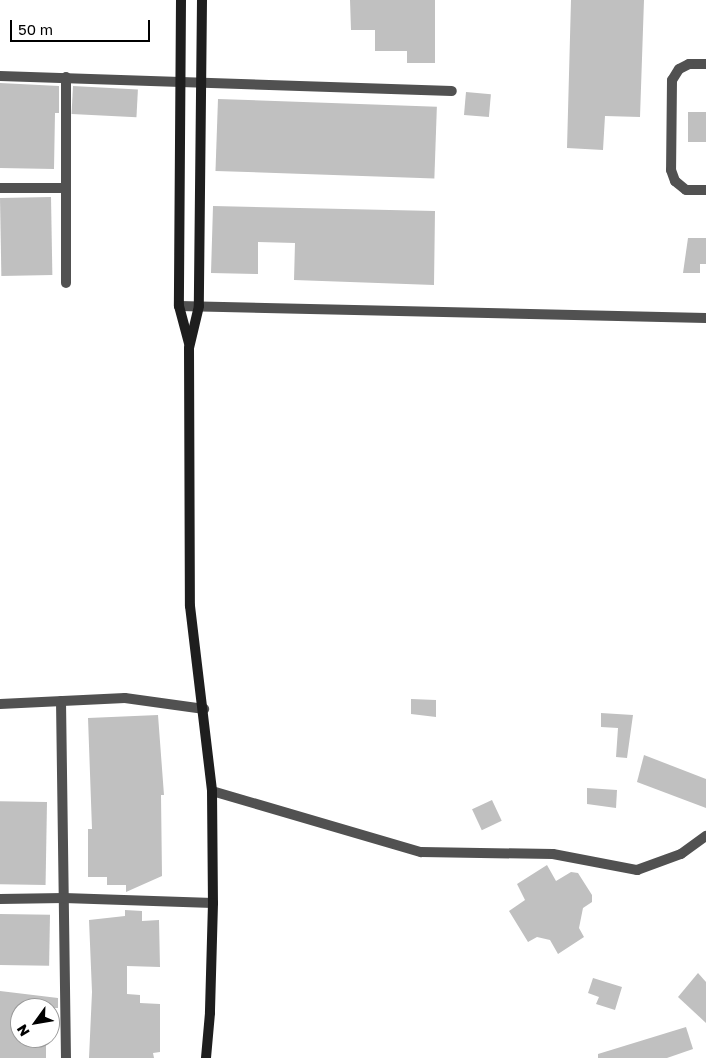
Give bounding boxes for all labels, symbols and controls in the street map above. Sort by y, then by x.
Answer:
scale bar [12,10,152,42]
text: 50 m [18,20,53,38]
north arrow [10,998,60,1048]
text: N [13,1022,33,1040]

